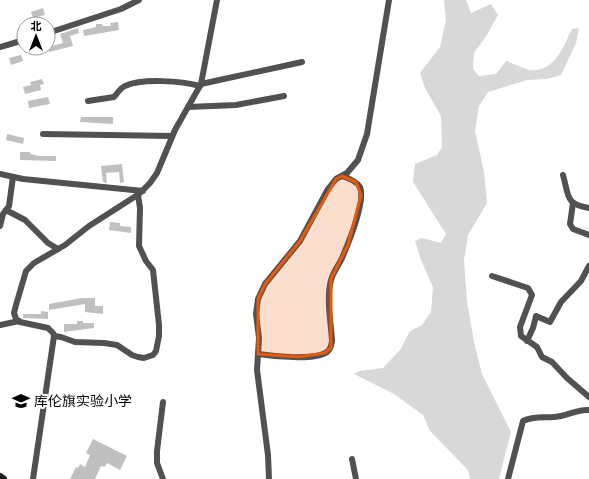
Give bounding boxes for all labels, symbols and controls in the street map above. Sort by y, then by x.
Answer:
north arrow [16,16,56,56]
text: 北 [31,20,42,33]
school or university icon: 库伦旗实验小学 [11,391,31,411]
place label: 库伦旗实验小学 [34,393,132,410]

